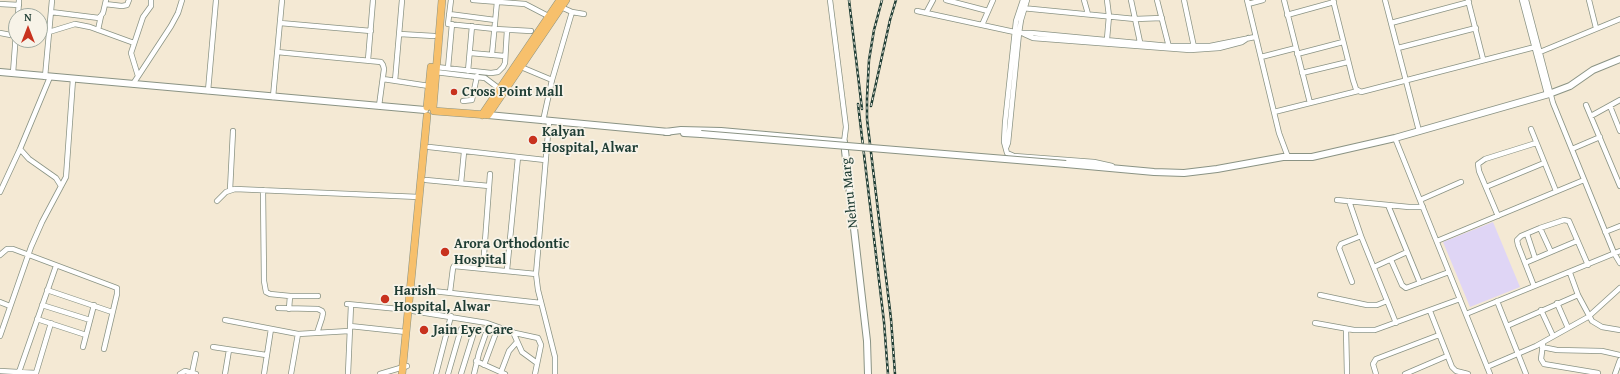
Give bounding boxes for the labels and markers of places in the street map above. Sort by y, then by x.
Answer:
place label: Cross Point Mall [462,84,563,100]
marker: Cross Point Mall [449,87,459,97]
place label: Kalyan Hospital, Alwar [542,124,638,156]
marker: Kalyan Hospital, Alwar [527,134,539,146]
place label: Arora Orthodontic Hospital [454,236,569,268]
marker: Arora Orthodontic Hospital [439,246,451,258]
place label: Harish Hospital, Alwar [394,283,490,316]
marker: Harish Hospital, Alwar [379,293,391,305]
place label: Jain Eye Care [433,322,513,338]
marker: Jain Eye Care [418,324,430,336]

